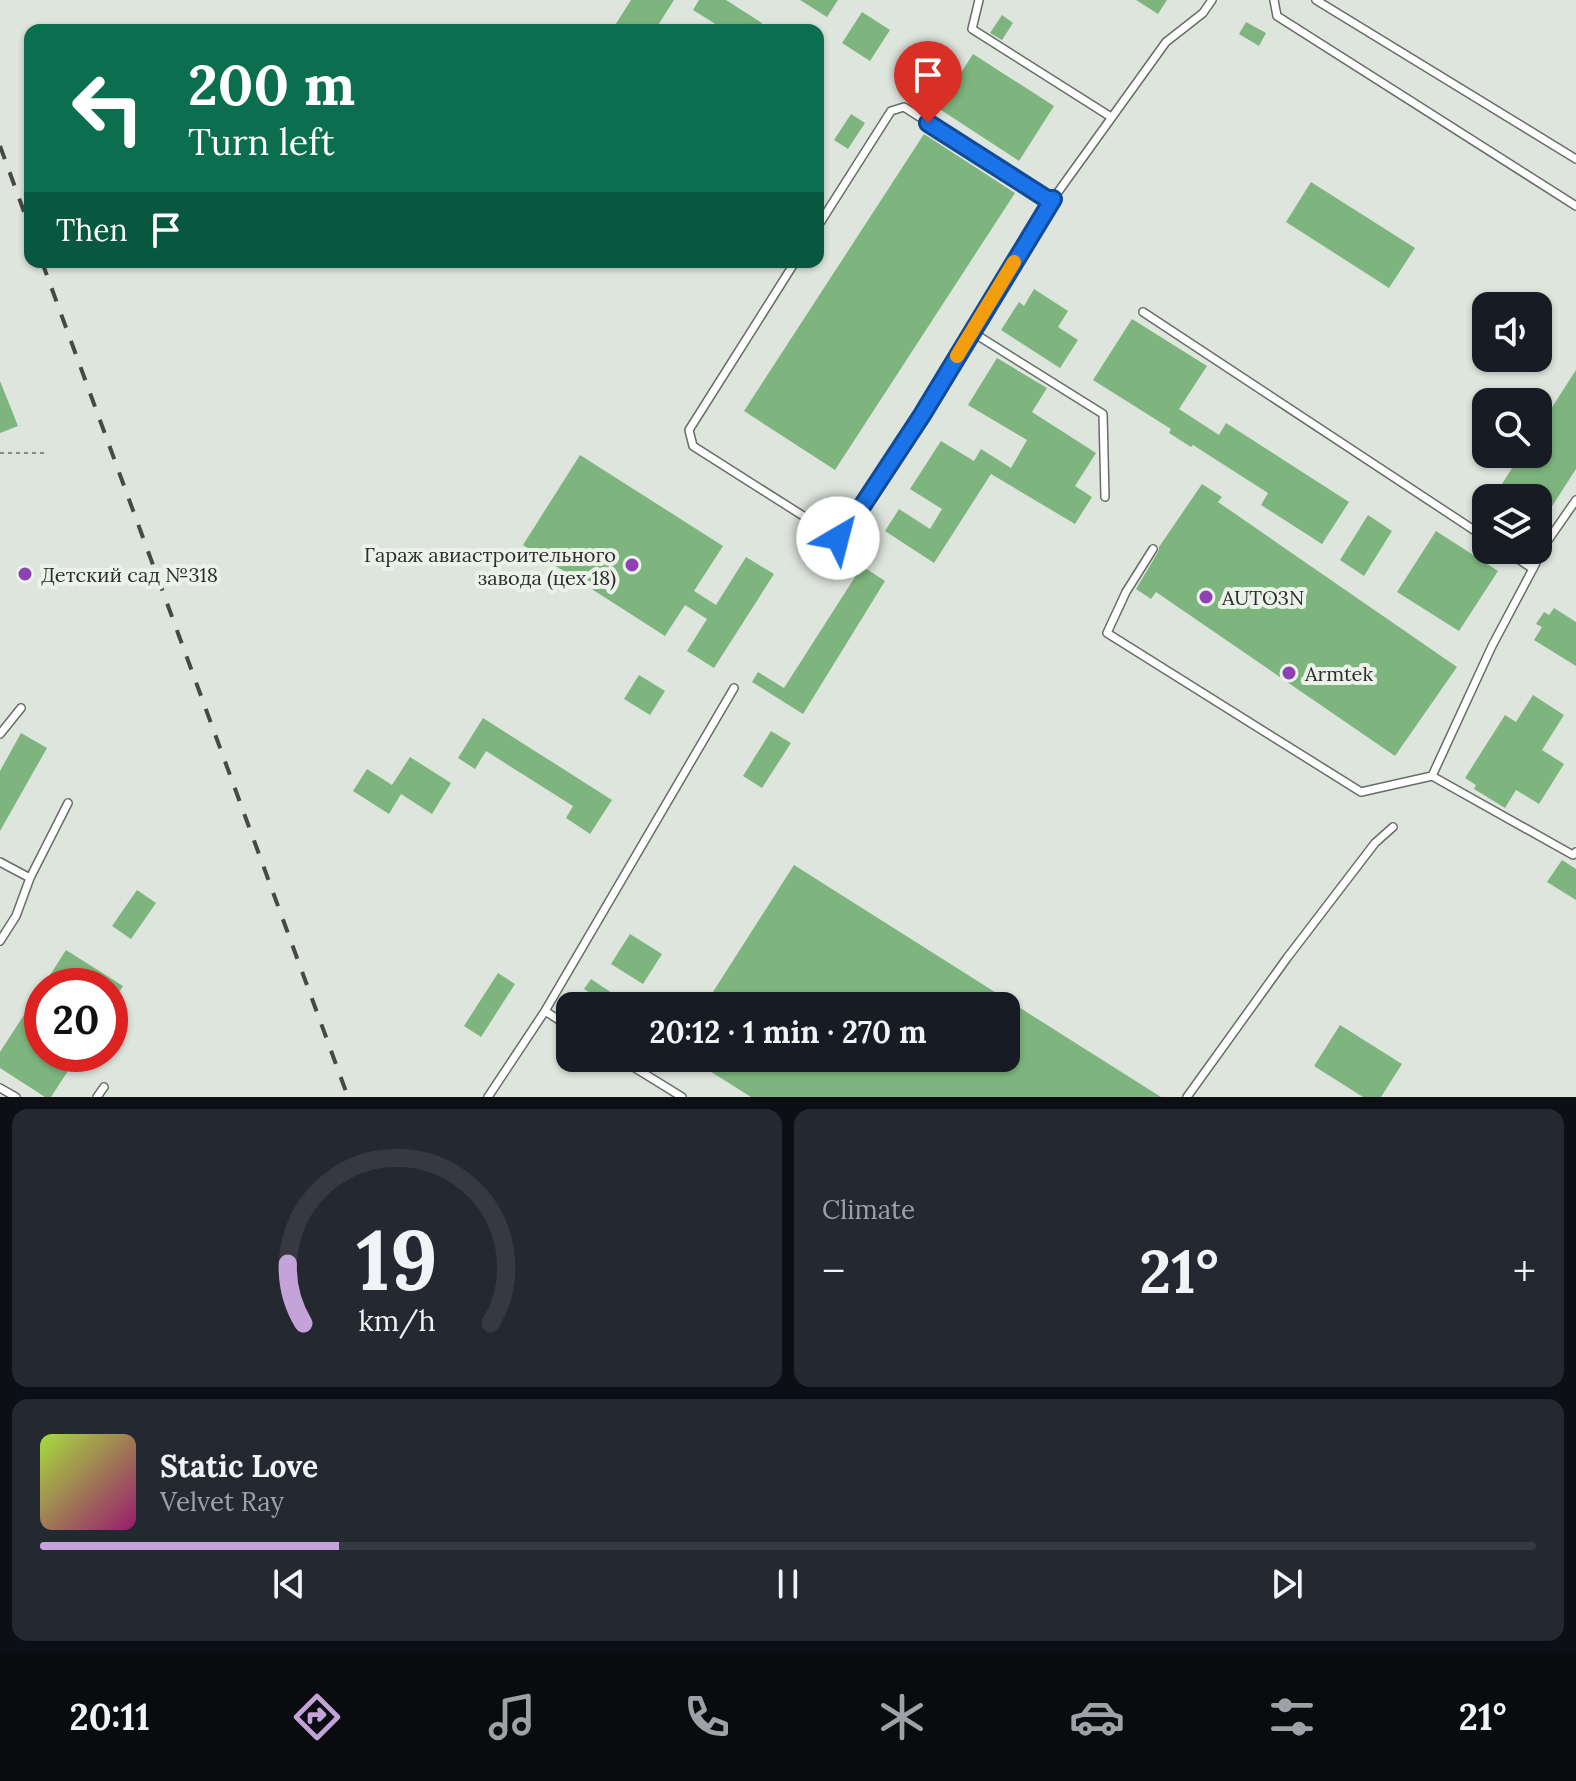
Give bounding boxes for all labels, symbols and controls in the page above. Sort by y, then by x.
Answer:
pin [894,41,962,123]
text: 200 m [188,49,355,120]
icon: arrive [906,53,950,97]
icon: left [56,56,160,160]
text: Turn left [188,119,335,165]
icon: arrive [144,208,188,252]
text: Then [56,211,128,249]
map controls [1472,292,1552,564]
button: sound [1472,292,1552,372]
button: search [1472,388,1552,468]
button: layers [1472,484,1552,564]
position arrow [796,496,880,580]
place label: Гараж авиастроительного завода (цех 18) [364,542,616,591]
marker: Гараж авиастроительного завода (цех 18) [623,556,641,574]
place label: Детский сад №318 [41,562,218,587]
marker: Детский сад №318 [16,565,34,583]
place label: AUTO3N [1221,585,1304,610]
marker: AUTO3N [1197,588,1215,606]
place label: Armtek [1304,661,1373,686]
marker: Armtek [1280,664,1298,682]
speed limit sign: 20 [24,968,128,1072]
text: 20:12 · 1 min · 270 m [649,1013,927,1051]
text: Climate [822,1193,915,1226]
text: 19 [356,1206,438,1313]
text: 21° [1139,1233,1219,1309]
text: − [822,1243,845,1299]
text: + [1513,1243,1536,1299]
text: km/h [358,1302,436,1339]
text: Static Love [160,1447,318,1485]
text: Velvet Ray [160,1485,284,1518]
icon: previous [267,1562,311,1606]
icon: pause [766,1562,810,1606]
icon: next [1265,1562,1309,1606]
icon: directions [289,1689,345,1745]
icon: music [484,1689,540,1745]
icon: phone [679,1689,735,1745]
icon: climate [874,1689,930,1745]
icon: car [1069,1689,1125,1745]
icon: filters [1264,1689,1320,1745]
text: 20:11 [70,1694,150,1740]
text: 21° [1459,1694,1506,1740]

